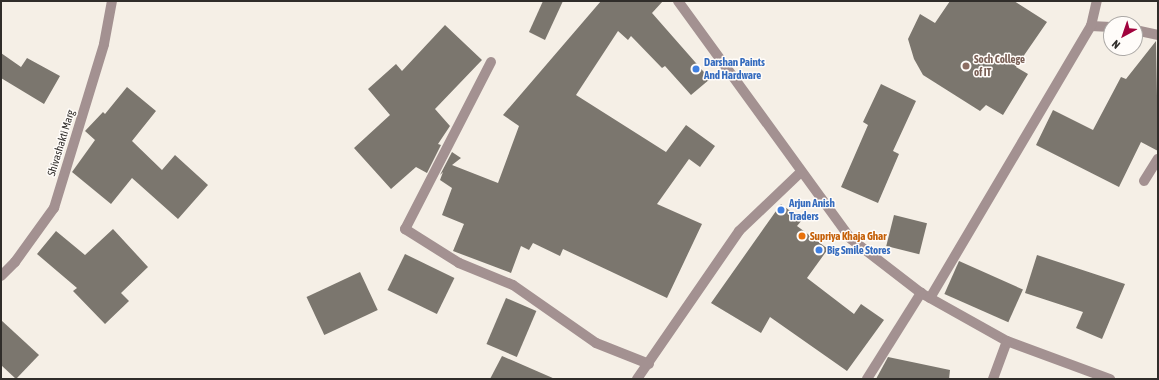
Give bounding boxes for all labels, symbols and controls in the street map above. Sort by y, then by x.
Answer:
north arrow [1103,16,1143,56]
text: N [1110,38,1122,51]
place label: Soch College of IT [974,53,1025,79]
place label: Darshan Paints And Hardware [704,56,765,82]
marker: Soch College of IT [961,61,971,71]
marker: Darshan Paints And Hardware [691,64,701,74]
street label: Shivashakti Marg [45,108,77,178]
place label: Arjun Anish Traders [789,197,835,223]
marker: Arjun Anish Traders [776,205,786,215]
place label: Supriya Khaja Ghar [810,229,886,243]
marker: Supriya Khaja Ghar [797,231,807,241]
place label: Big Smile Stores [827,243,890,257]
marker: Big Smile Stores [814,245,824,255]

